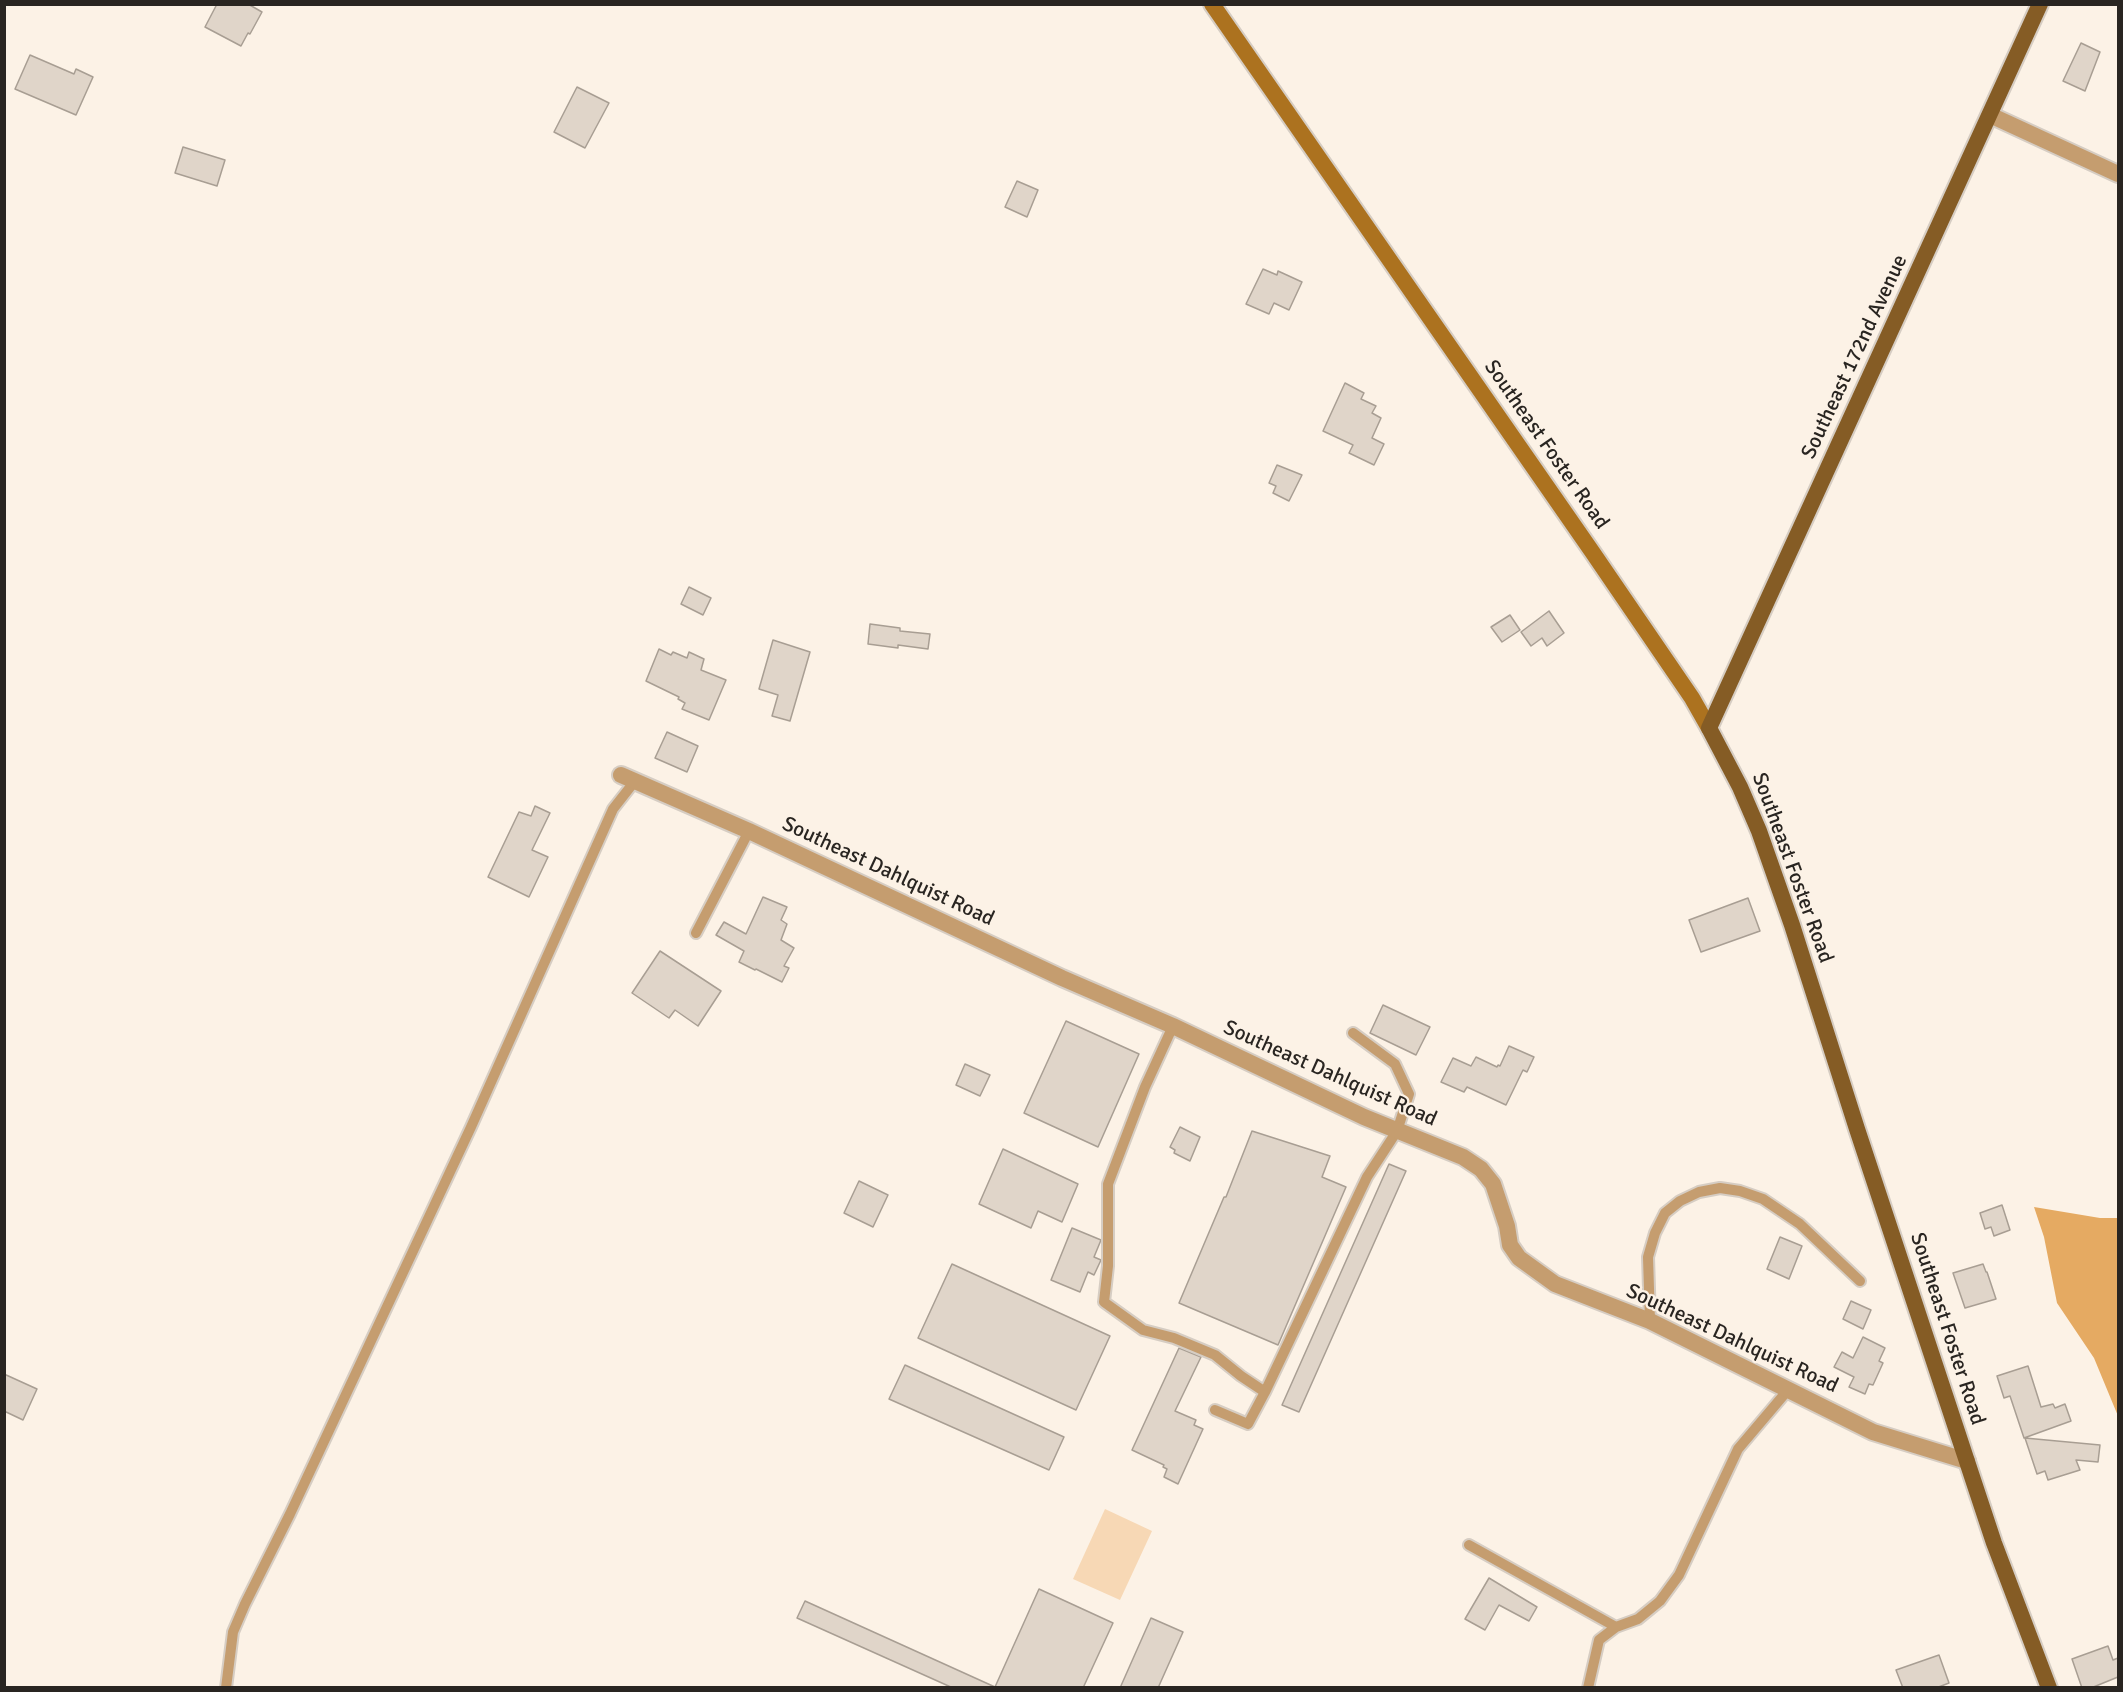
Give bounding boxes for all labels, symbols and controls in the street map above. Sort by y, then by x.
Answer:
street label: Southeast 172nd Avenue [1797,251,1913,463]
street label: Southeast Foster Road [1478,356,1614,534]
street label: Southeast Foster Road [1746,769,1838,967]
street label: Southeast Dahlquist Road [778,812,998,932]
street label: Southeast Dahlquist Road [1219,1016,1441,1132]
street label: Southeast Foster Road [1904,1230,1990,1428]
street label: Southeast Dahlquist Road [1622,1279,1842,1399]

